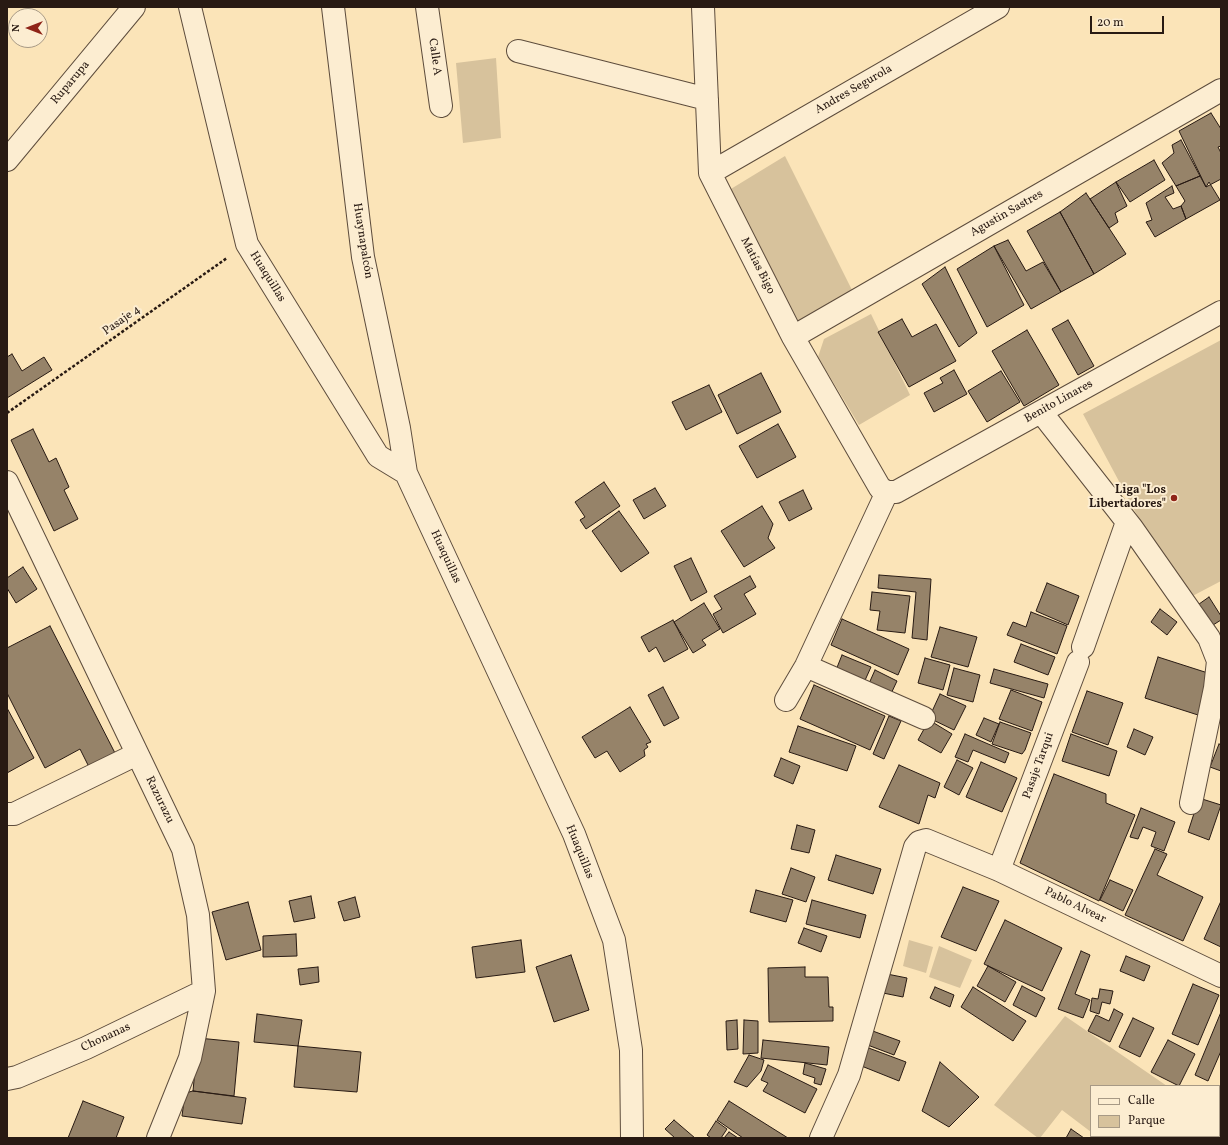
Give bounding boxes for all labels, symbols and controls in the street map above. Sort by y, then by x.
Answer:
north arrow [8,8,48,48]
scale bar [1092,8,1166,34]
text: 20 m [1097,15,1124,31]
text: N [9,24,24,32]
street label: Calle A [424,37,444,77]
street label: Ruparupa [49,58,93,108]
street label: Andres Segurola [813,62,895,118]
street label: Agustin Sastres [968,187,1046,241]
street label: Huaynapalcón [349,202,375,280]
street label: Matías Bigo [737,235,777,297]
street label: Huaquillas [246,249,288,305]
street label: Pasaje 4 [100,303,144,339]
street label: Benito Linares [1022,377,1096,427]
place label: Liga "Los Libertadores" [1089,484,1166,512]
marker: Liga "Los Libertadores" [1169,493,1179,503]
street label: Huaquillas [426,528,464,586]
street label: Pasaje Tarqui [1020,731,1058,801]
street label: Razurazu [141,774,177,826]
street label: Huaquillas [562,823,596,881]
street label: Pablo Alvear [1042,885,1108,927]
street label: Chonanas [79,1020,133,1056]
legend [1090,1085,1220,1137]
text: Calle [1128,1093,1155,1109]
text: Parque [1128,1113,1165,1129]

